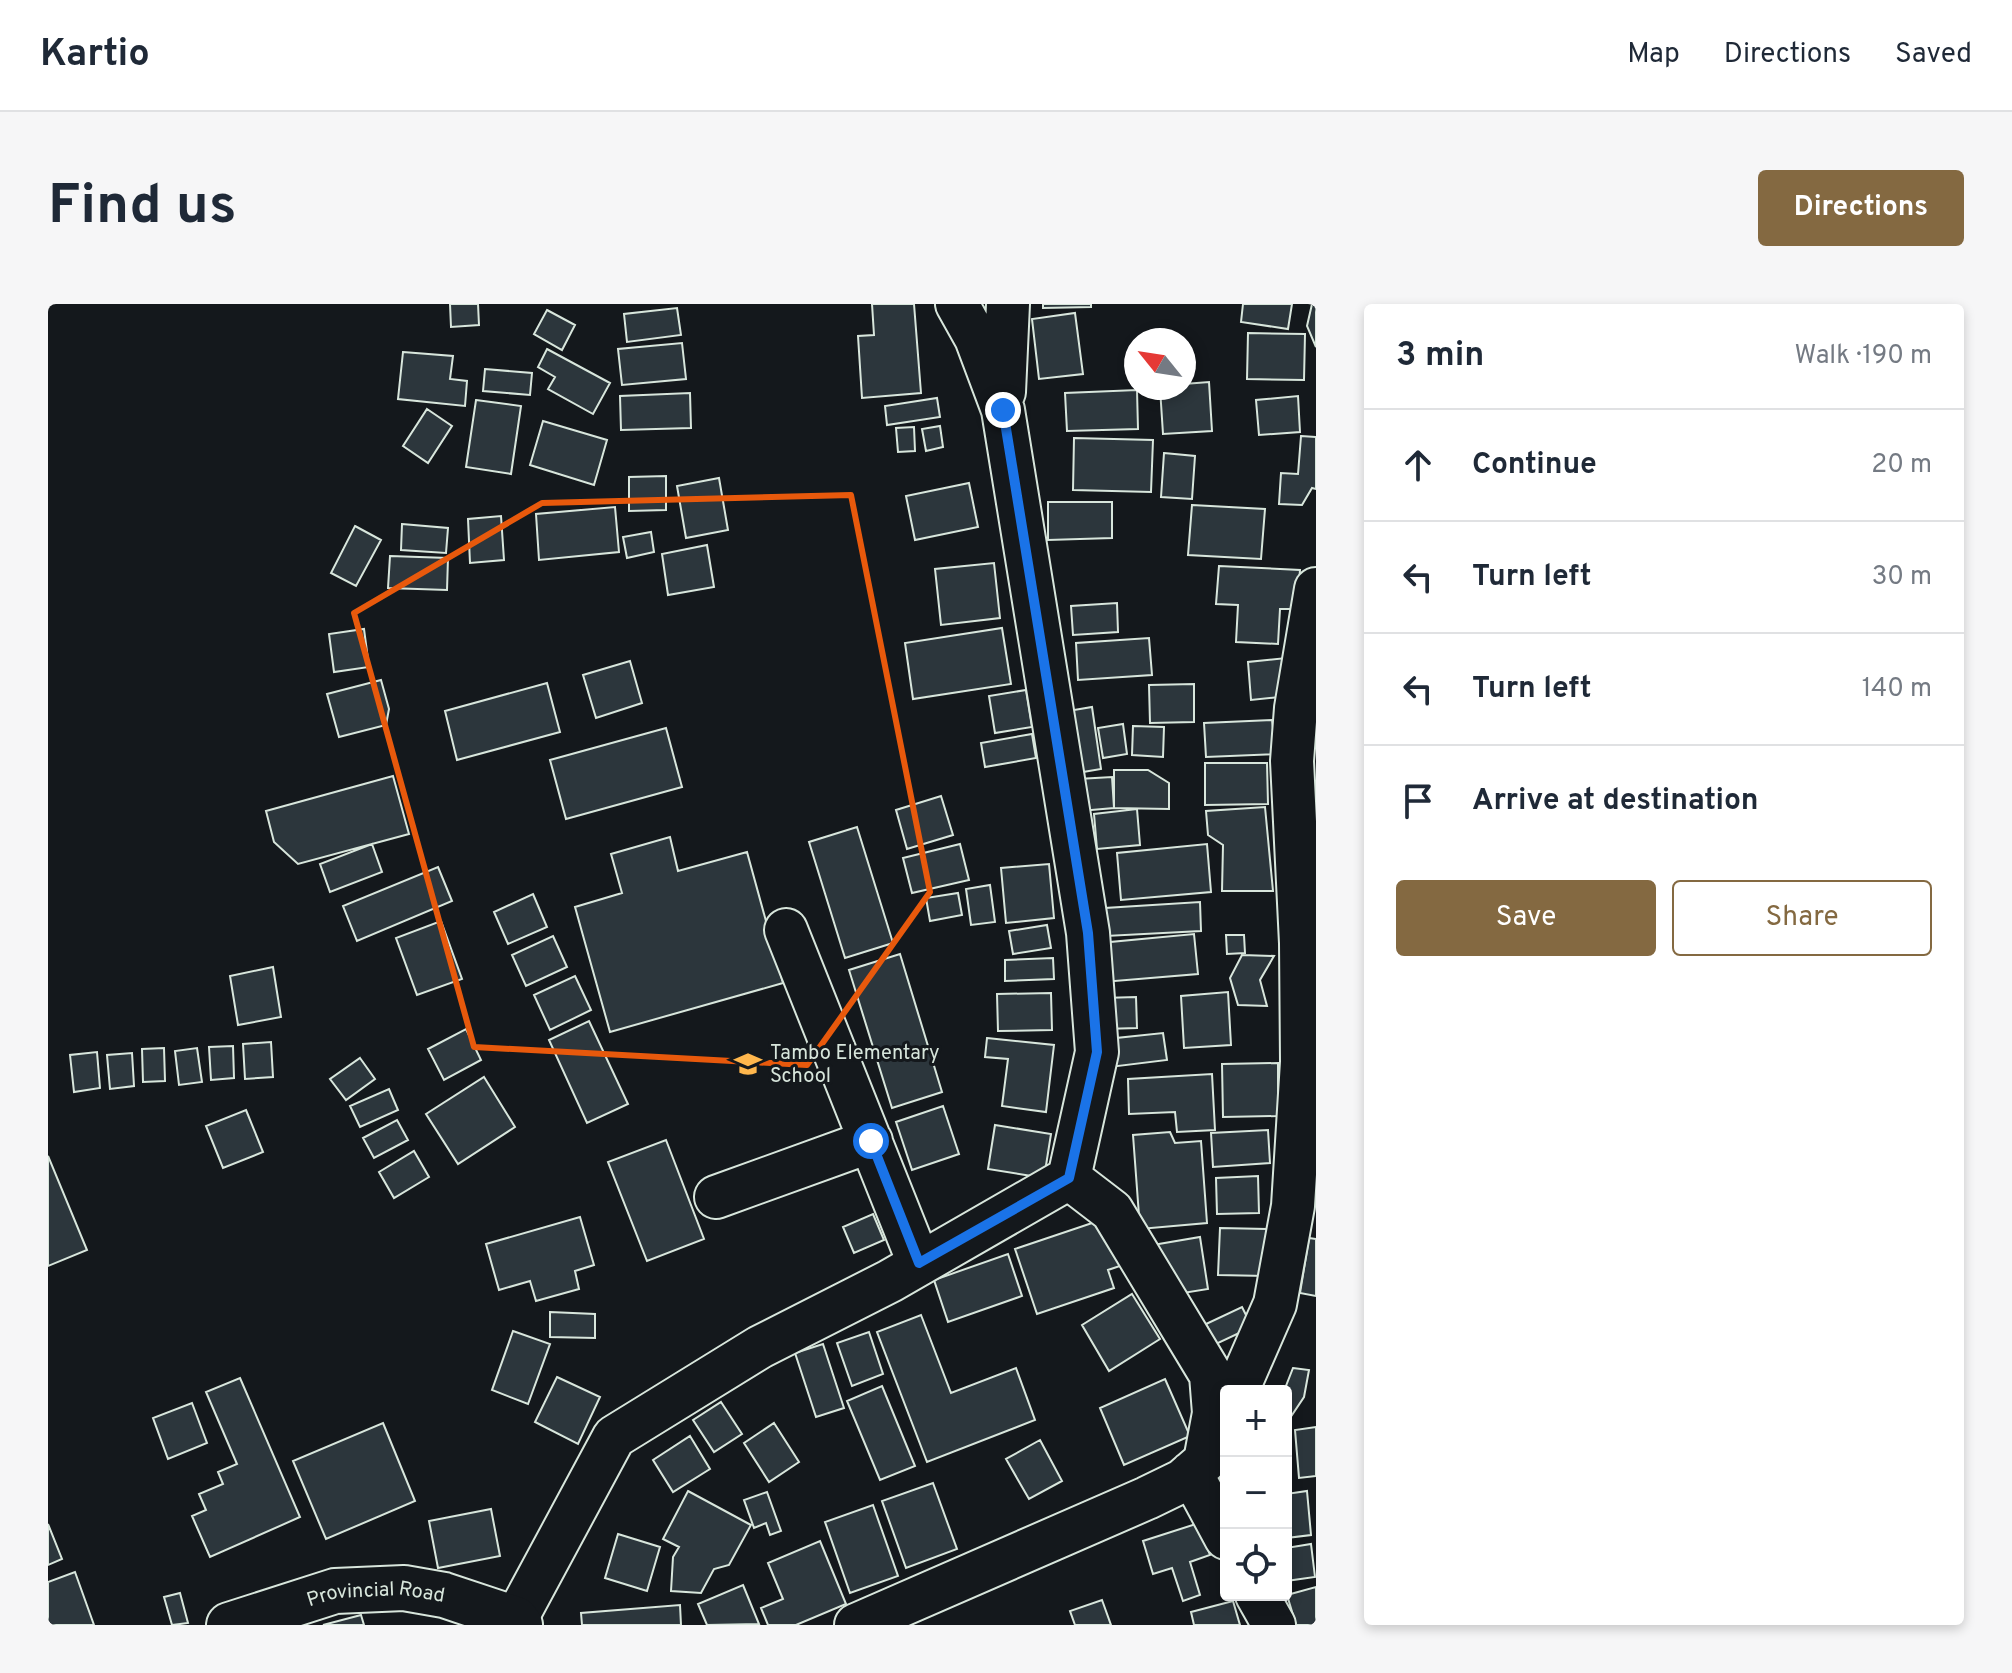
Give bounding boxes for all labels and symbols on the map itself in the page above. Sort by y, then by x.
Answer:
north arrow [1124,328,1196,400]
route end [985,392,1021,428]
place label: Tambo Elementary School [770,1041,940,1090]
school or university icon: Tambo Elementary School [733,1049,763,1079]
route start [853,1123,889,1159]
street label: Provincial Road [304,1576,447,1614]

